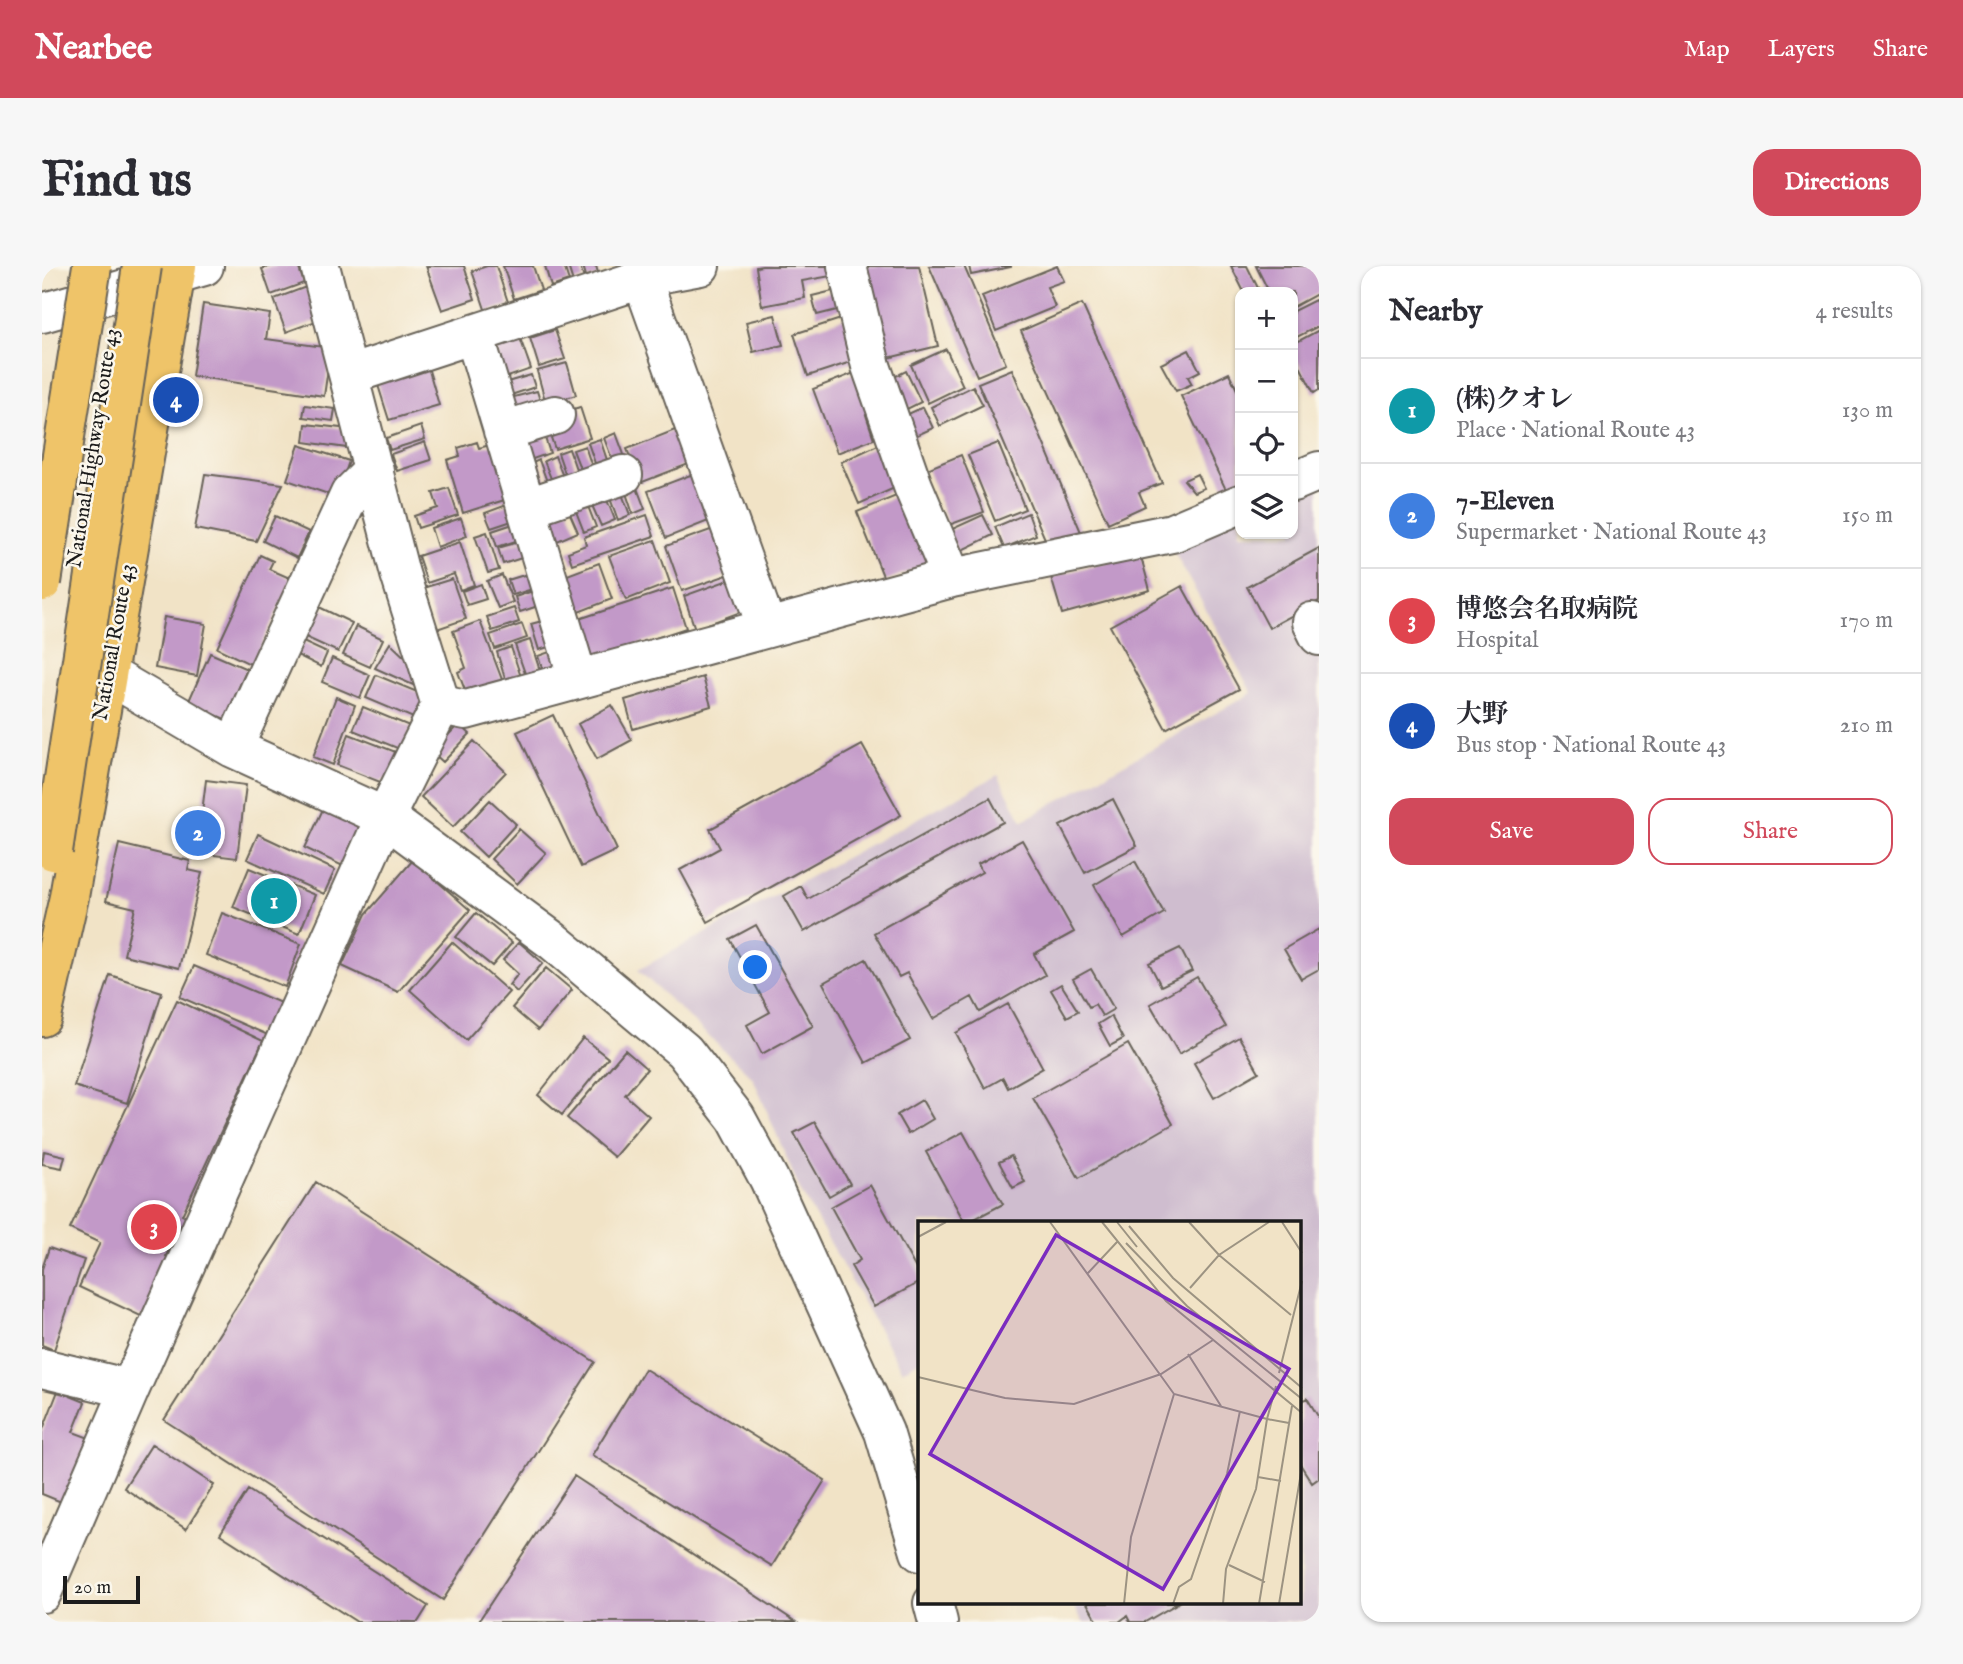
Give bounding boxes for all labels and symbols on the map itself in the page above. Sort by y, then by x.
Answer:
street label: National Highway Route 43 [61,326,126,570]
pin: 4 [153,374,199,426]
street label: National Route 43 [87,562,142,723]
pin: 2 [175,807,221,859]
pin: 1 [251,875,297,927]
your location [738,950,772,984]
pin: 3 [131,1201,177,1253]
inset map [918,1221,1302,1604]
scale bar [63,1573,140,1605]

